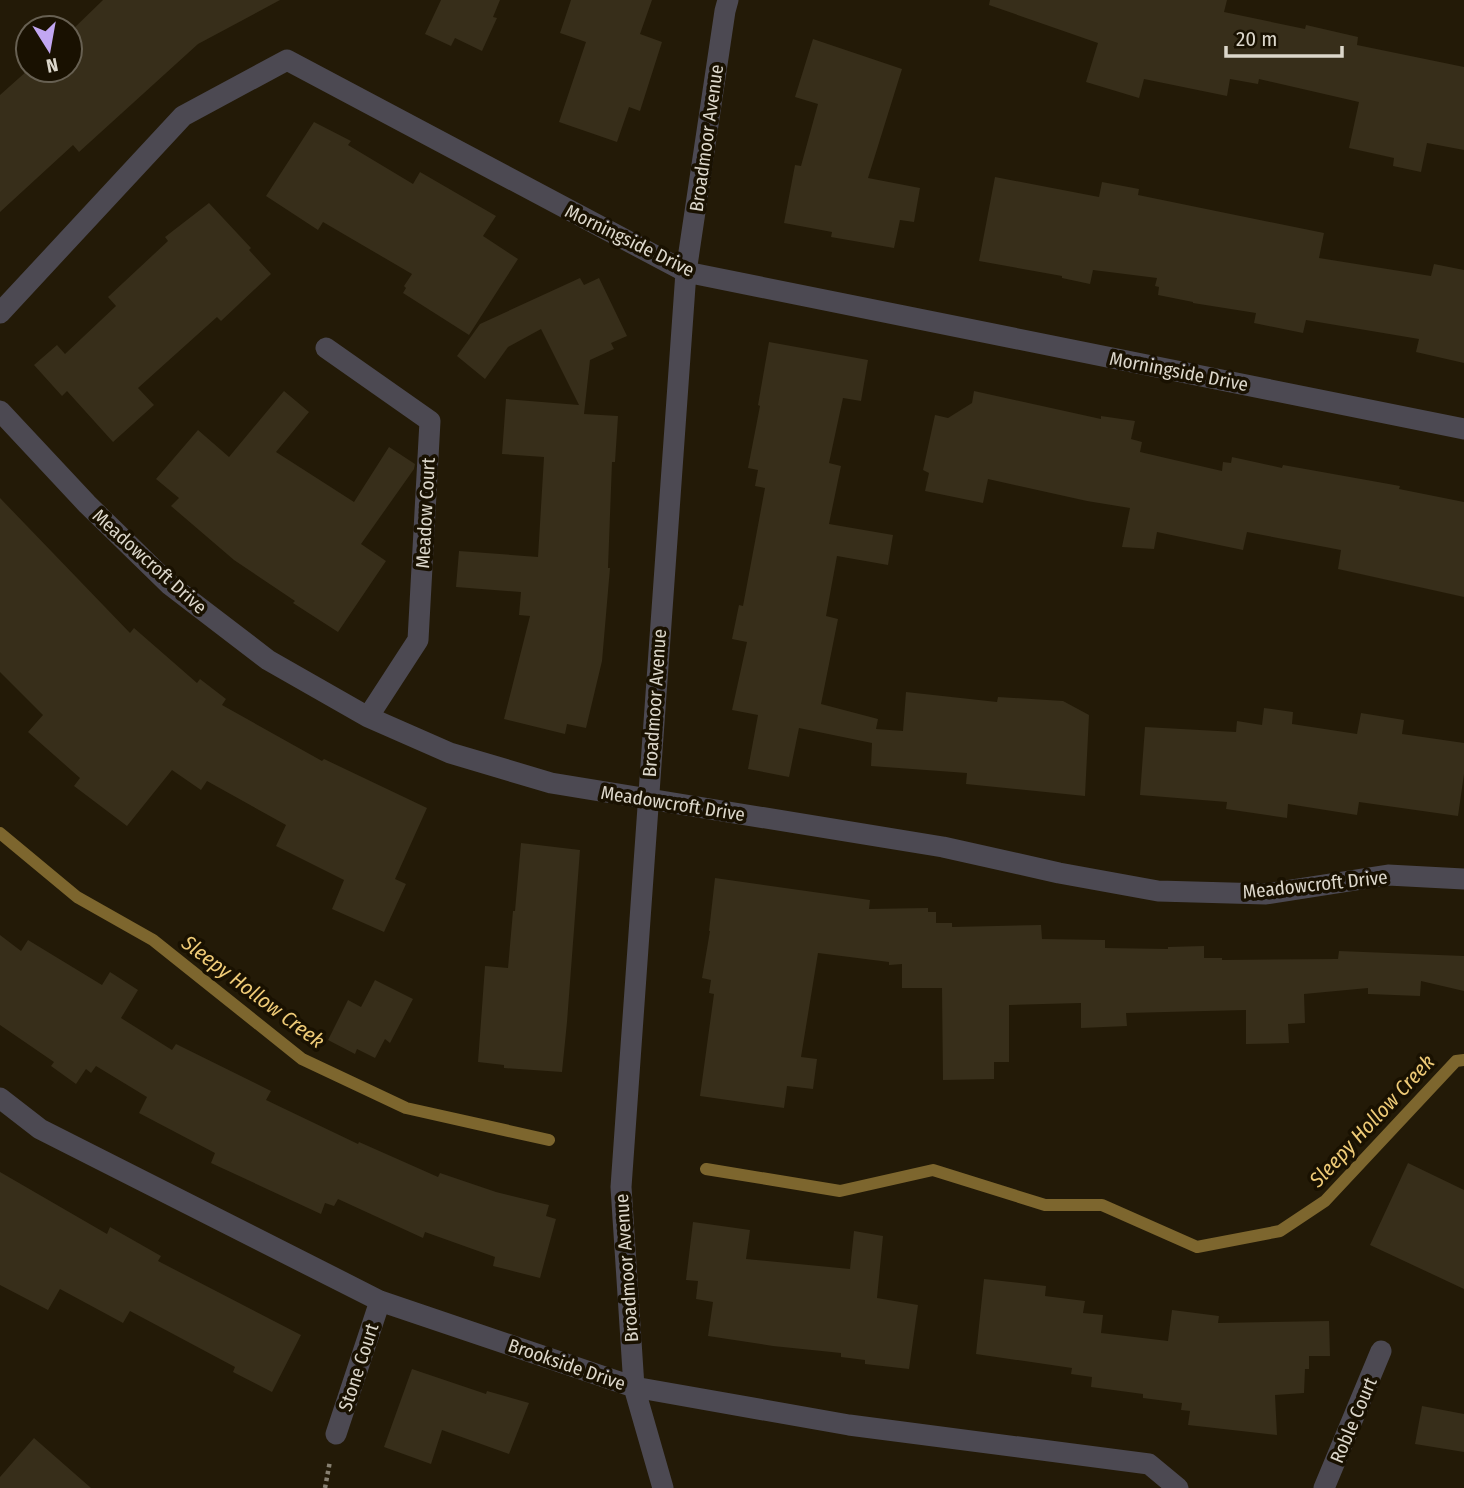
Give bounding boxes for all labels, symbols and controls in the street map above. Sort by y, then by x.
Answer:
north arrow [14,14,84,84]
scale bar [1226,14,1342,58]
text: 20 m [1236,26,1277,52]
text: N [44,53,60,78]
street label: Broadmoor Avenue [685,63,728,213]
street label: Morningside Drive [561,199,698,282]
street label: Morningside Drive [1108,347,1250,396]
street label: Meadow Court [411,456,440,569]
street label: Meadowcroft Drive [88,504,211,619]
street label: Broadmoor Avenue [638,628,671,778]
street label: Meadowcroft Drive [599,781,747,826]
street label: Meadowcroft Drive [1241,865,1389,904]
water label: Sleepy Hollow Creek [176,929,329,1054]
water label: Sleepy Hollow Creek [1303,1049,1440,1193]
street label: Broadmoor Avenue [610,1193,643,1343]
street label: Stone Court [333,1319,384,1414]
street label: Brookside Drive [505,1334,628,1395]
street label: Roble Court [1325,1373,1382,1467]

